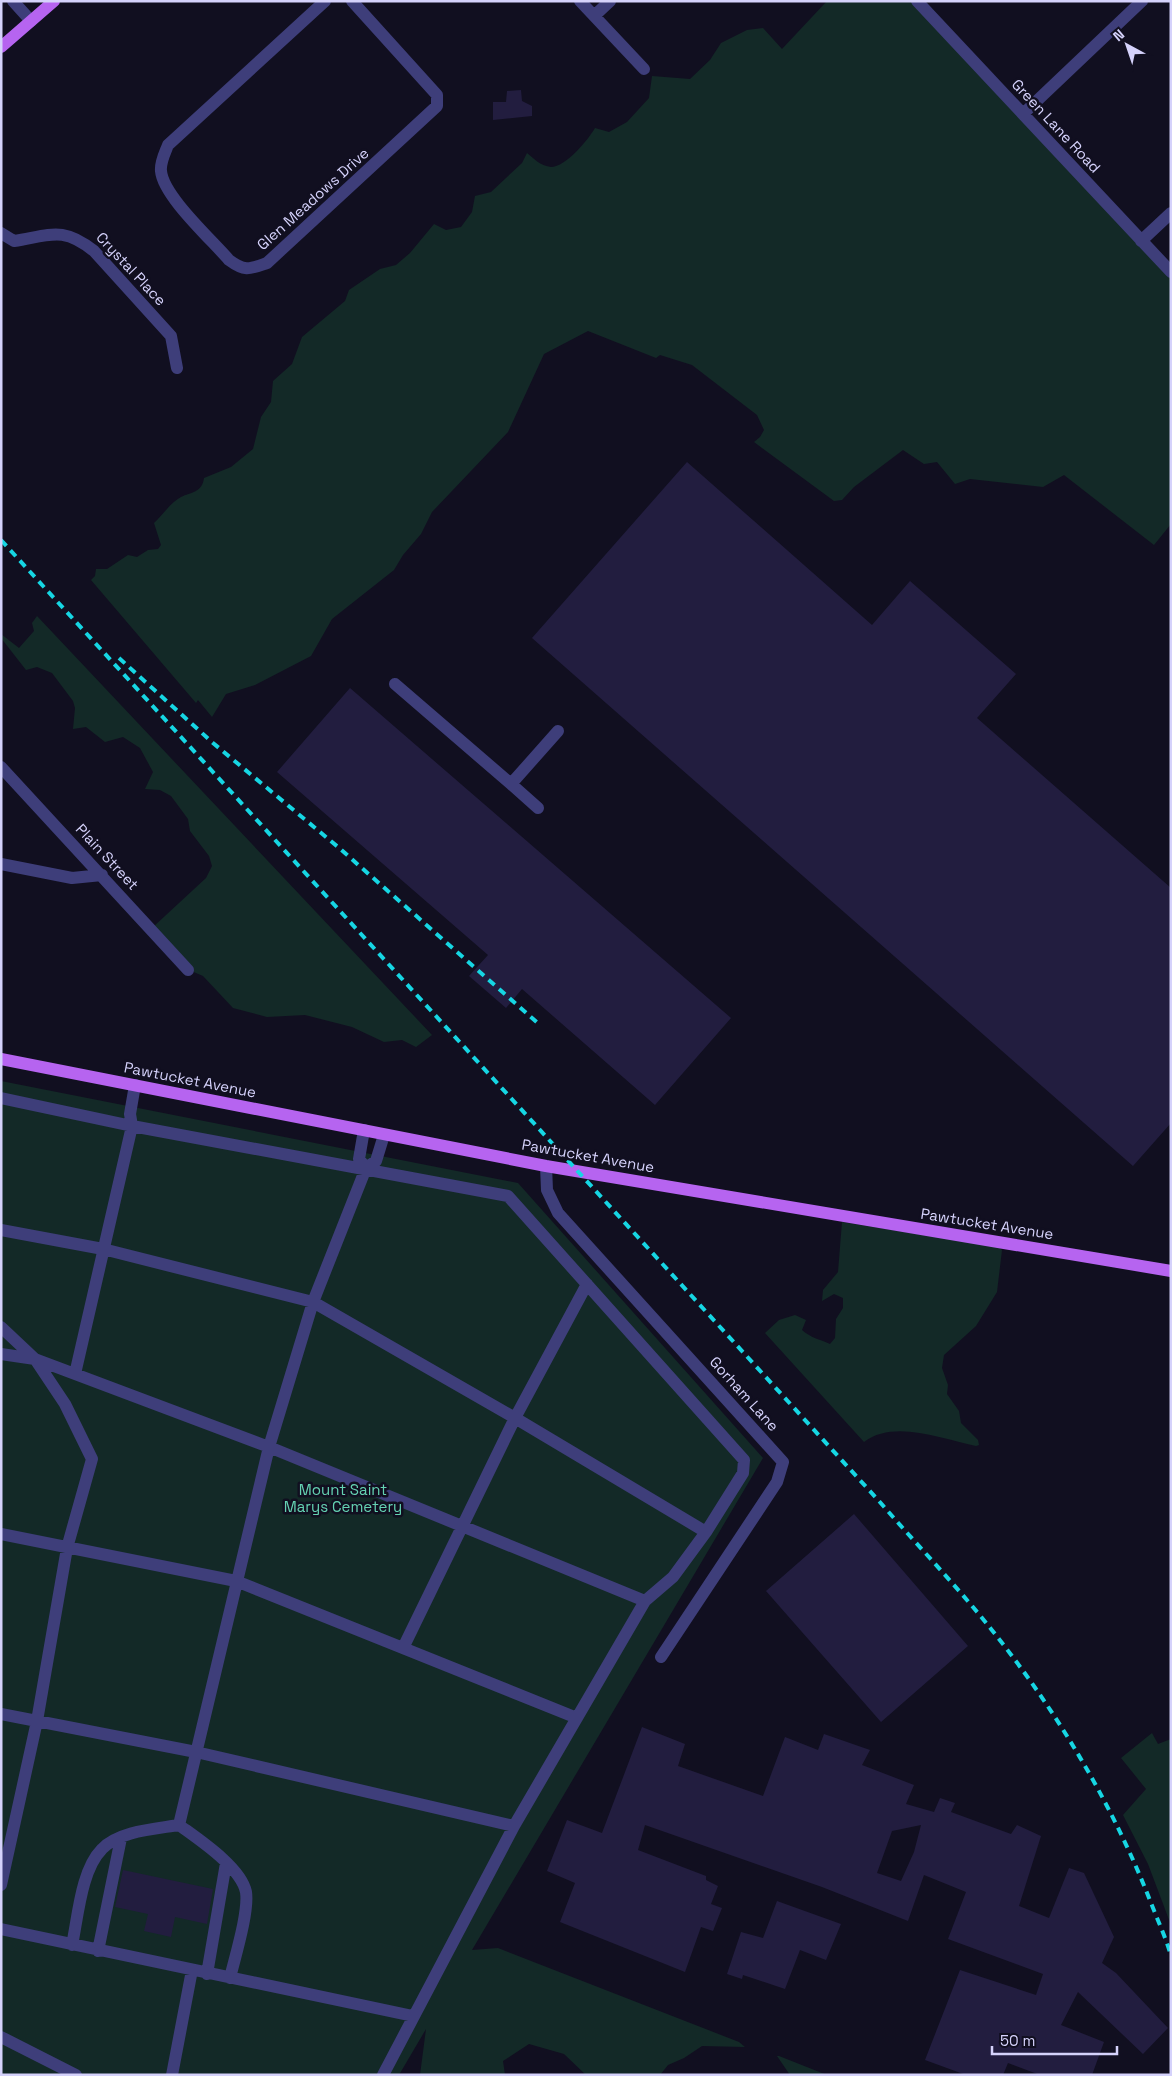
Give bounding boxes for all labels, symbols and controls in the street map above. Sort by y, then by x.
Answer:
north arrow [1102,20,1152,70]
text: N [1109,25,1128,45]
street label: Green Lane Road [1008,75,1105,177]
street label: Glen Meadows Drive [253,143,373,254]
street label: Crystal Place [92,228,171,310]
street label: Plain Street [72,820,143,894]
street label: Pawtucket Avenue [122,1057,258,1102]
street label: Pawtucket Avenue [520,1135,656,1177]
street label: Pawtucket Avenue [919,1204,1055,1243]
street label: Gorham Lane [706,1352,783,1435]
park label: Mount Saint Marys Cemetery [284,1480,402,1516]
scale bar [992,2024,1117,2056]
text: 50 m [1000,2031,1035,2050]

